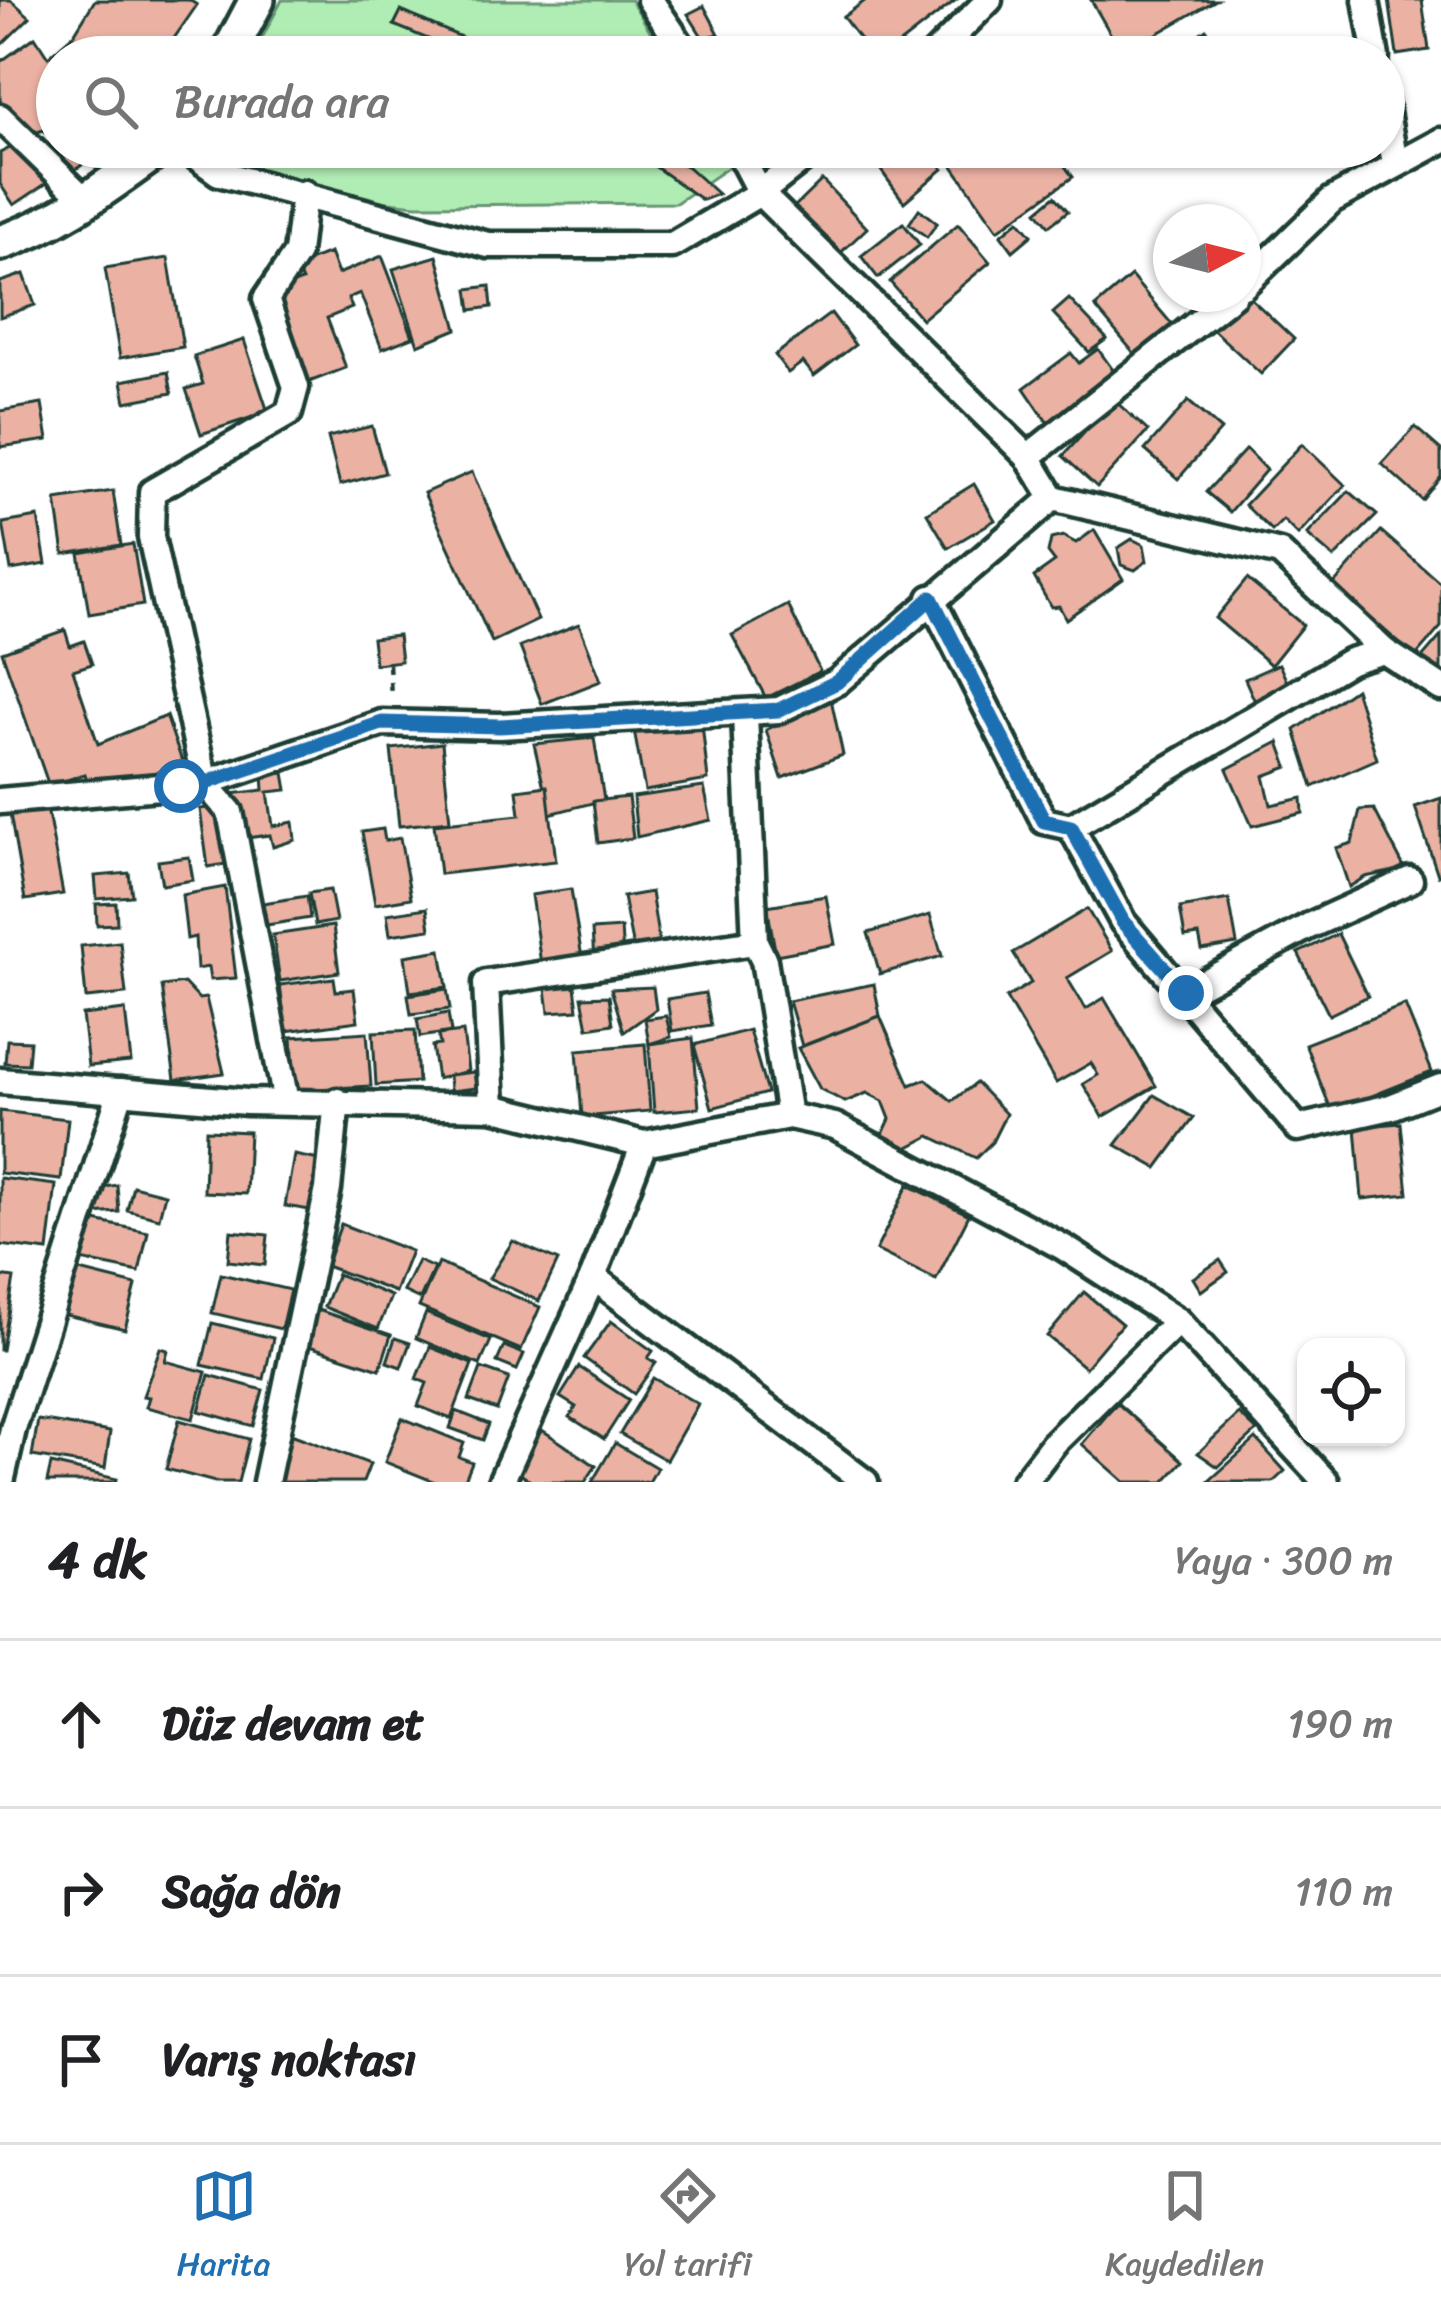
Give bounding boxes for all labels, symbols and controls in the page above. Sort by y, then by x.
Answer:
search box [36,36,1405,168]
text: Burada ara [174,62,389,142]
icon: search [78,69,144,135]
north arrow [1153,204,1261,312]
route start [154,759,208,813]
route end [1159,966,1213,1020]
map controls [1297,1338,1405,1446]
button: locate [1297,1338,1405,1446]
text: 4 dk [48,1515,147,1605]
text: Yaya · 300 m [1175,1526,1393,1595]
text: Düz devam et [162,1684,424,1764]
text: 190 m [1288,1689,1393,1758]
icon: ahead [48,1691,114,1757]
text: Sağa dön [162,1852,341,1932]
text: 110 m [1295,1857,1393,1926]
icon: right [48,1859,114,1925]
text: Varış noktası [162,2020,416,2100]
icon: arrive [48,2027,114,2093]
tab: Harita [177,2163,270,2293]
tab: Yol tarifi [624,2163,752,2293]
tab: Kaydedilen [1105,2163,1264,2293]

